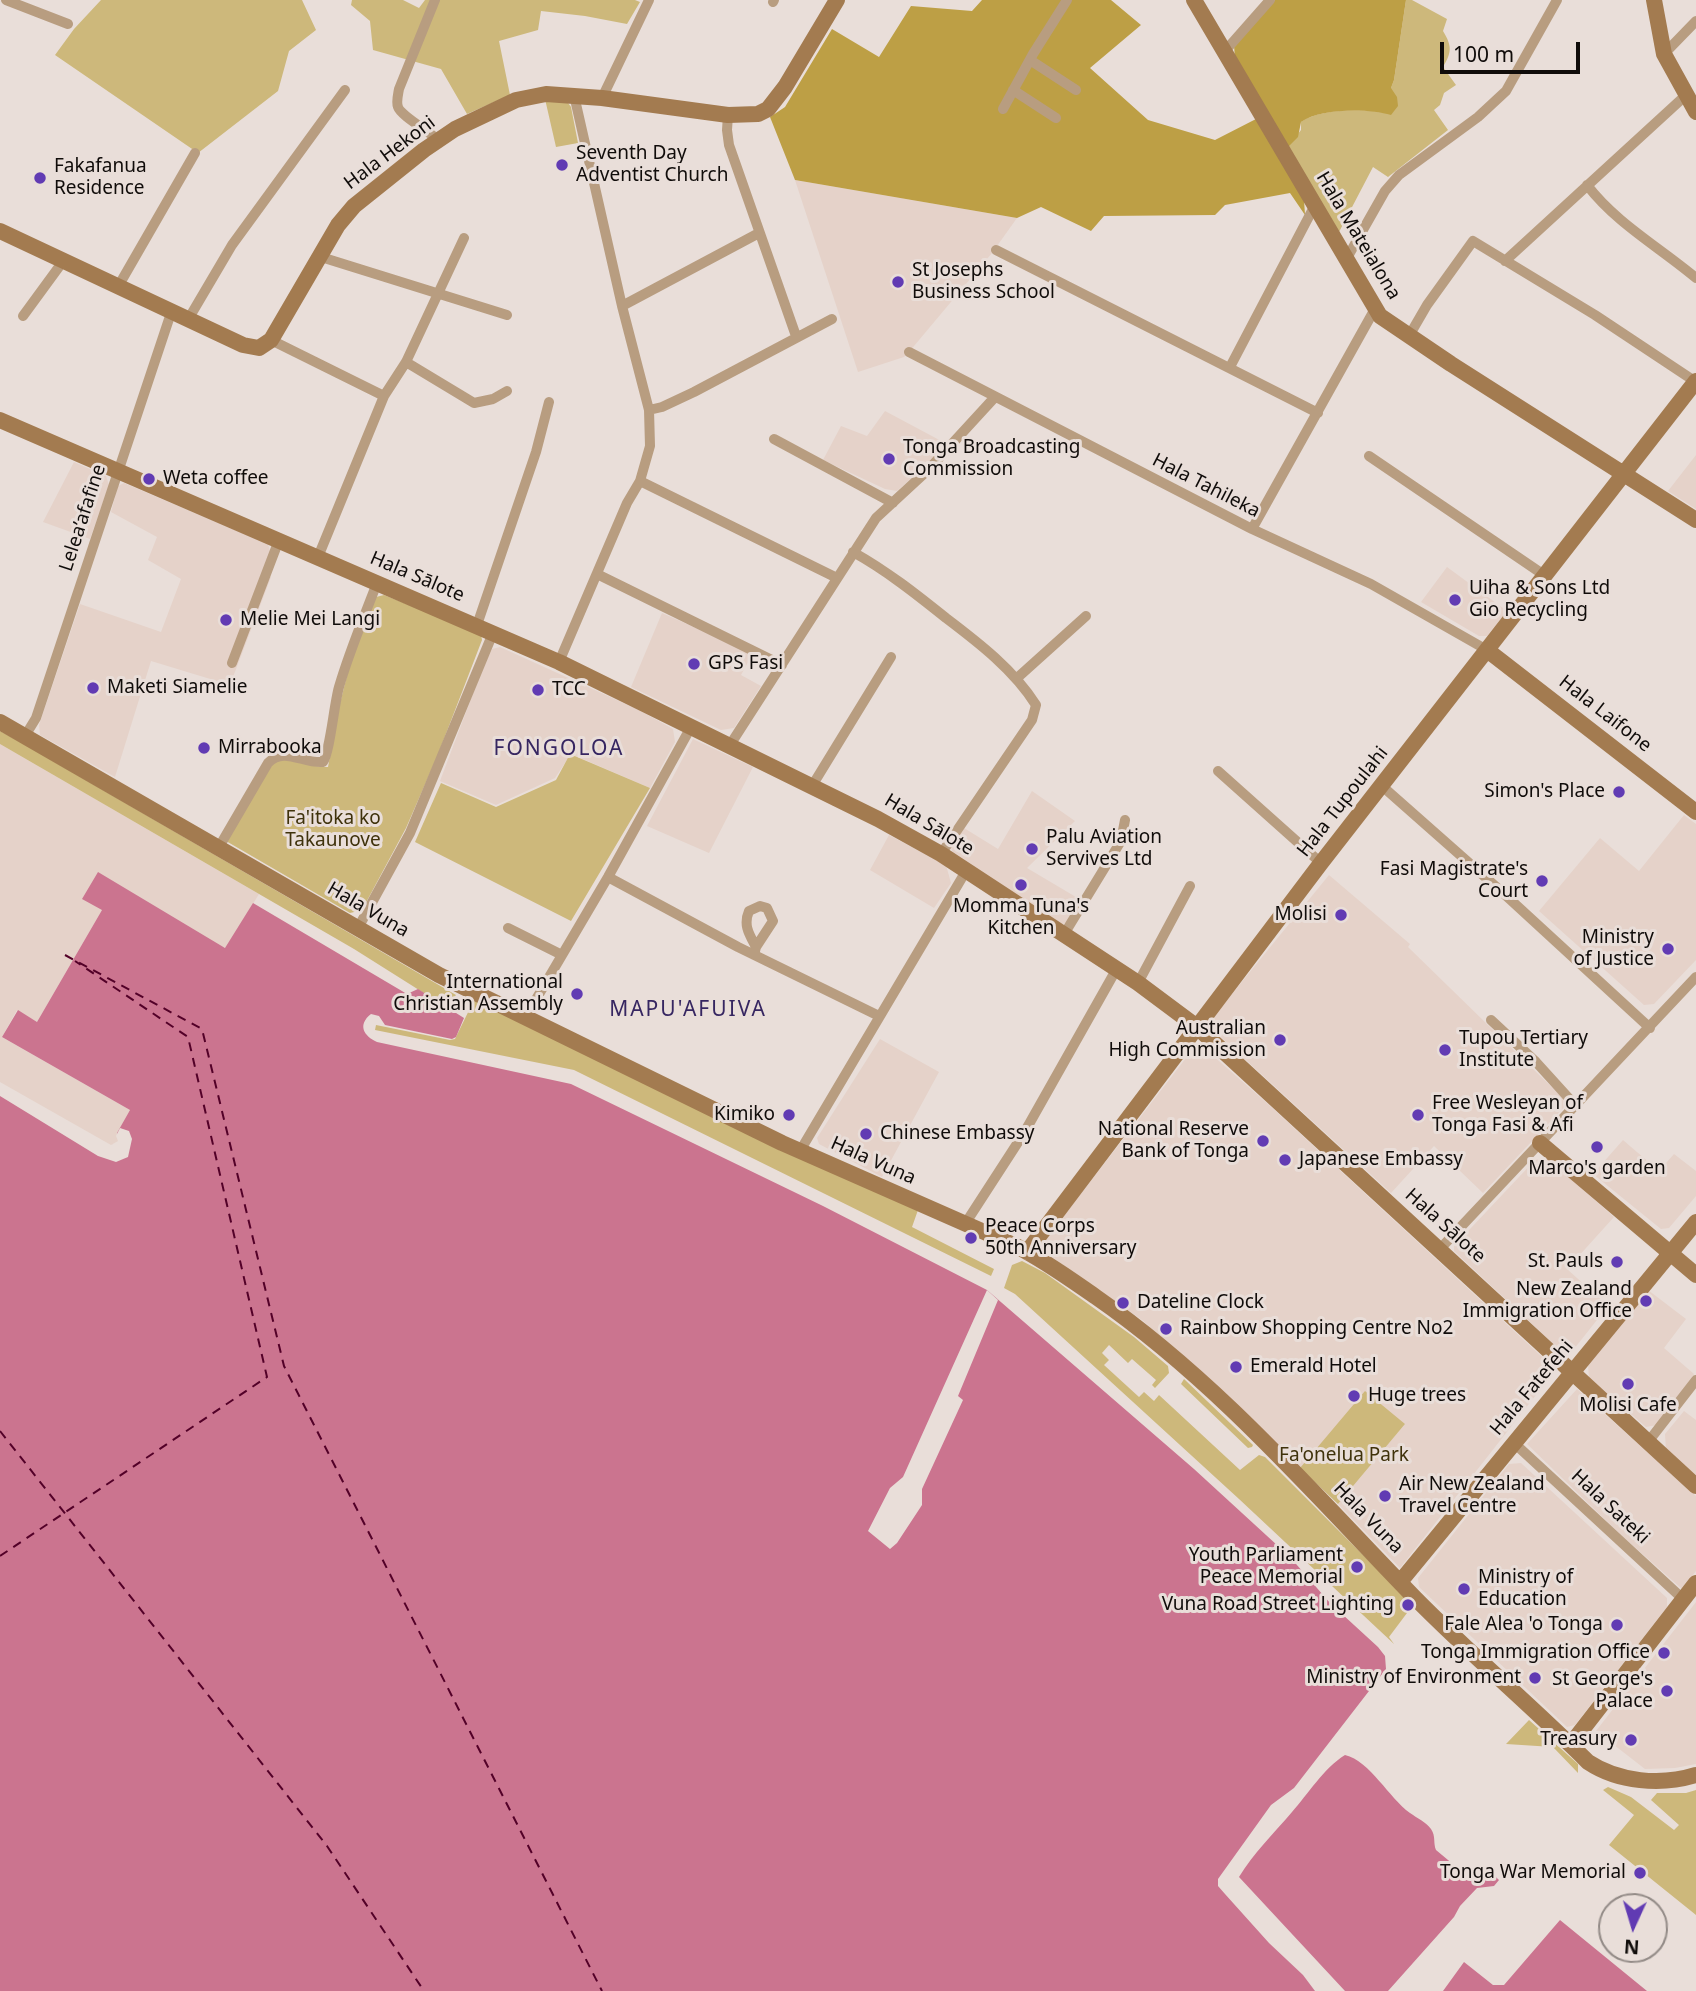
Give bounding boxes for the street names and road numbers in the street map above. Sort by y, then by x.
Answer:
street label: Hala Hekoni [340,111,440,195]
street label: Hala Mateialona [1311,168,1405,304]
street label: Hala Tahileka [1148,449,1264,523]
street label: Lelea’afafine [55,462,111,574]
street label: Hala Sālote [366,547,468,607]
street label: Hala Laifone [1554,671,1656,757]
street label: Hala Tupoulahi [1293,742,1393,862]
street label: Hala Sālote [880,789,978,861]
street label: Hala Vuna [323,877,413,943]
street label: Hala Vuna [827,1132,919,1190]
street label: Hala Sālote [1400,1184,1490,1268]
street label: Hala Fatefehi [1486,1336,1578,1440]
street label: Hala Sateki [1566,1465,1654,1549]
street label: Hala Vuna [1328,1477,1408,1559]

